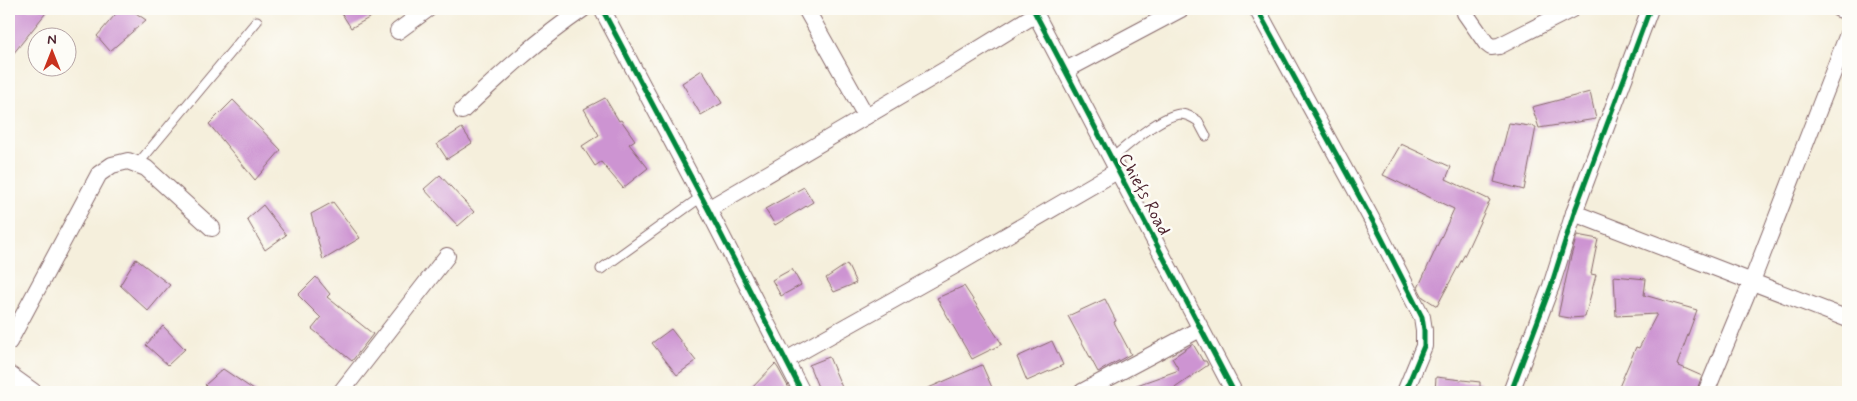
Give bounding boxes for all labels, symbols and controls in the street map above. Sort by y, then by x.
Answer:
north arrow [28,28,78,78]
text: N [47,31,57,49]
street label: Chiefs Road [1112,149,1176,240]

